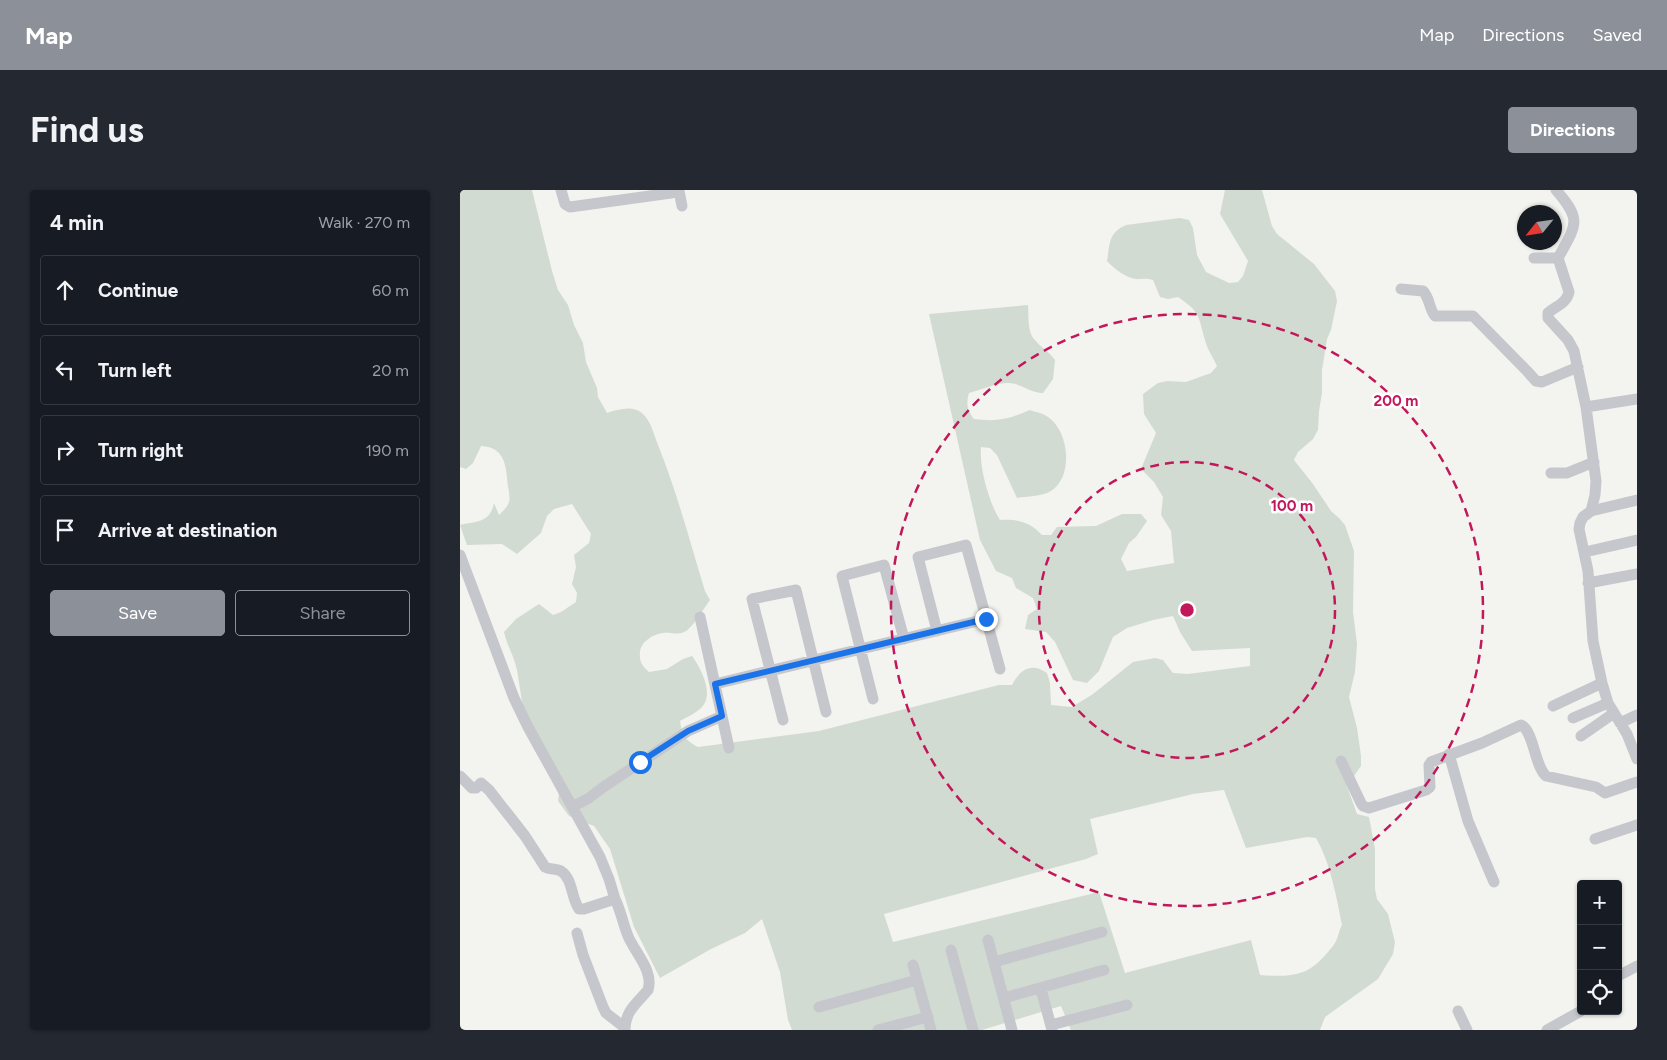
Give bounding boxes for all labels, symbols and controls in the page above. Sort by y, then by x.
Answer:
text: Map [25,21,73,50]
text: Map [1419,24,1454,46]
text: Directions [1482,24,1564,46]
text: Saved [1592,24,1642,46]
button: Directions [1508,107,1637,153]
text: Find us [30,109,144,151]
north arrow [1517,205,1562,250]
text: 4 min [50,210,104,235]
text: Walk · 270 m [319,213,410,232]
icon: ahead [51,276,79,304]
text: Continue [98,279,178,302]
text: 60 m [372,281,409,300]
icon: left [51,356,79,384]
text: Turn left [98,359,172,382]
text: 20 m [372,361,409,380]
text: 200 m [1374,392,1418,410]
icon: right [51,436,79,464]
text: Turn right [98,439,184,462]
text: 190 m [366,441,409,460]
text: 100 m [1271,497,1313,515]
icon: arrive [51,516,79,544]
text: Arrive at destination [98,519,277,542]
button: Save [50,590,225,636]
button: Share [235,590,410,636]
centre of rings [1178,601,1196,619]
route end [975,608,998,631]
route start [629,751,652,774]
map controls [1577,880,1622,1015]
button: + [1577,880,1622,925]
button: − [1577,925,1622,970]
button: locate [1577,970,1622,1015]

